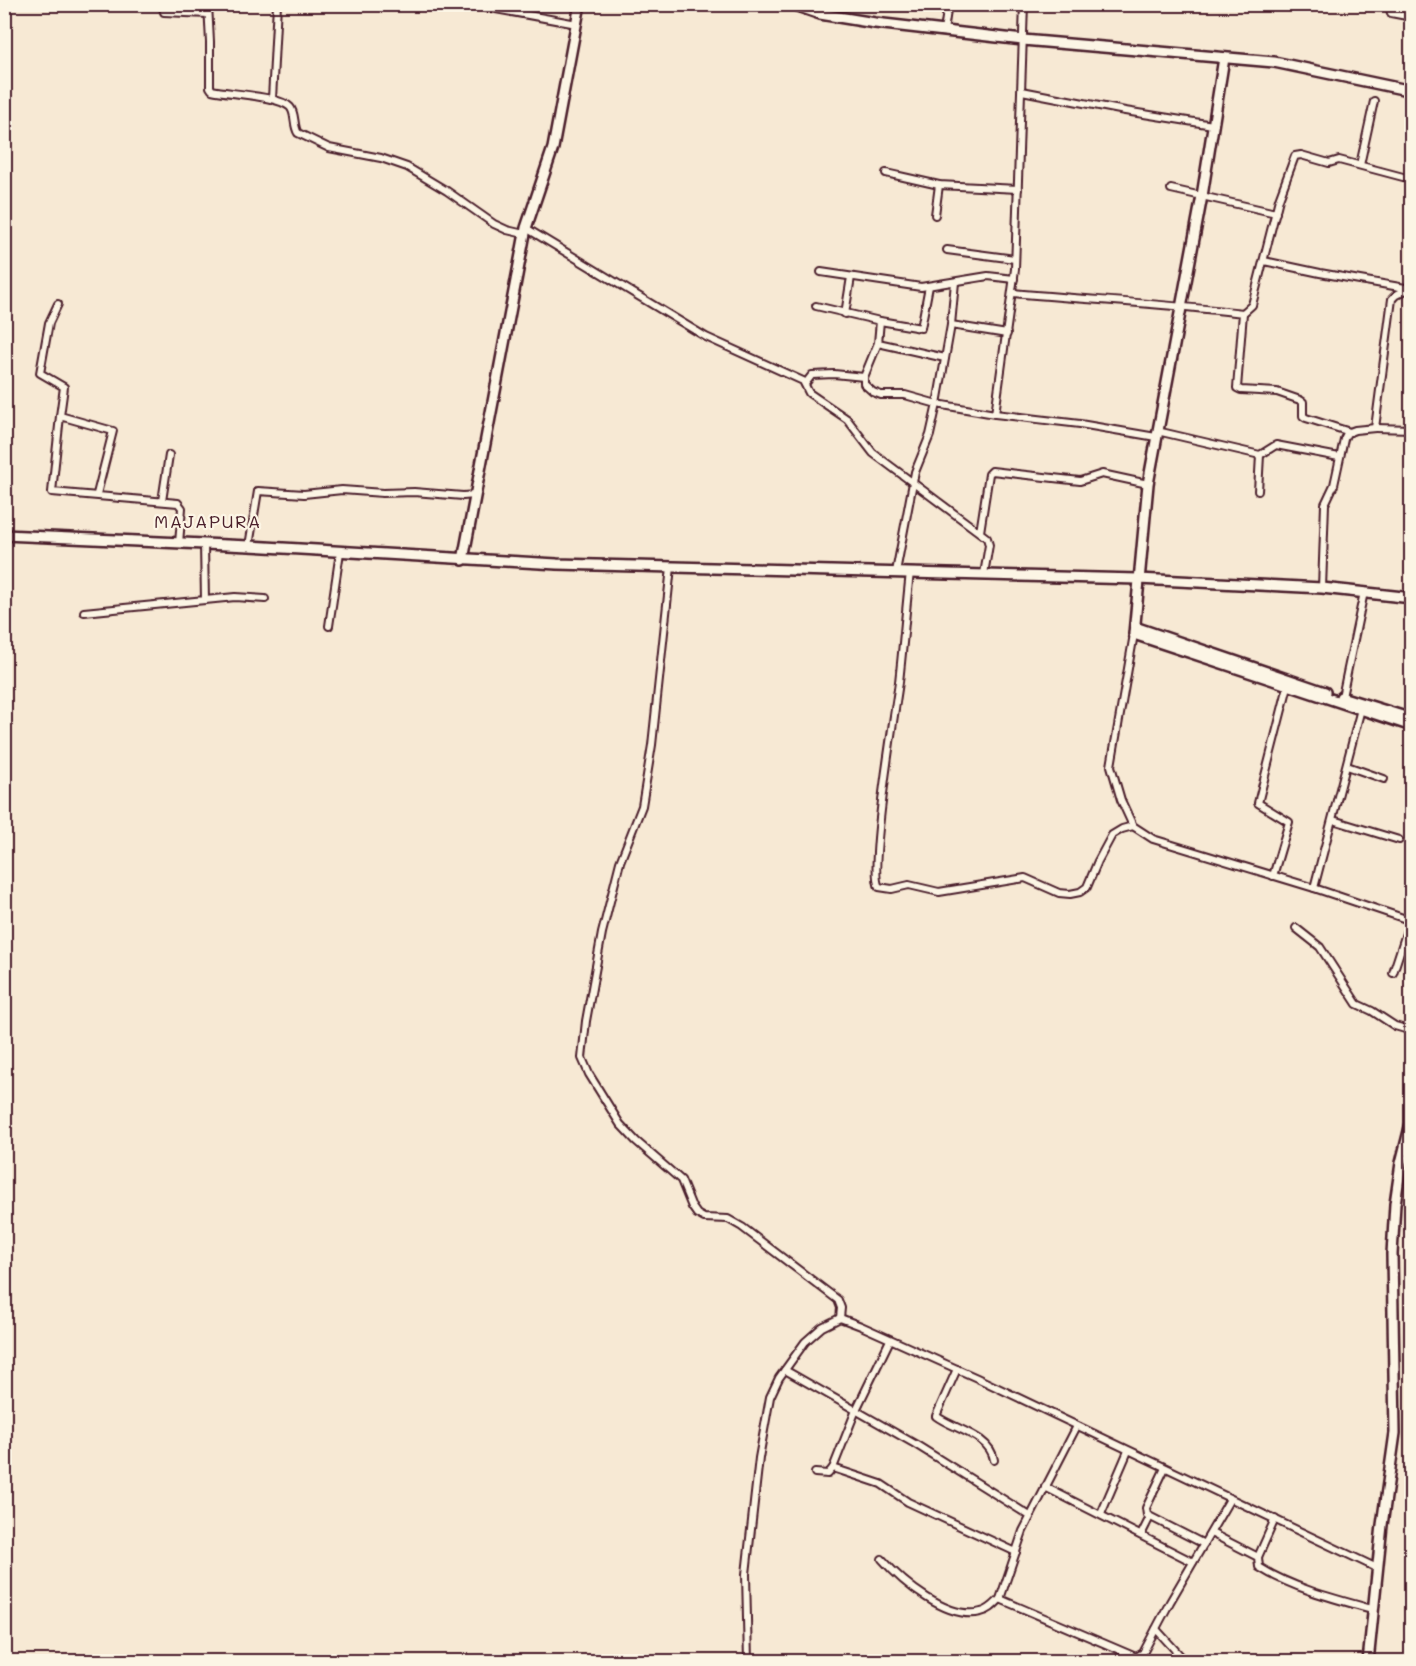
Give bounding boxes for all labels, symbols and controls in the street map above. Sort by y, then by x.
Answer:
district label: MAJAPURA [154,509,262,533]

